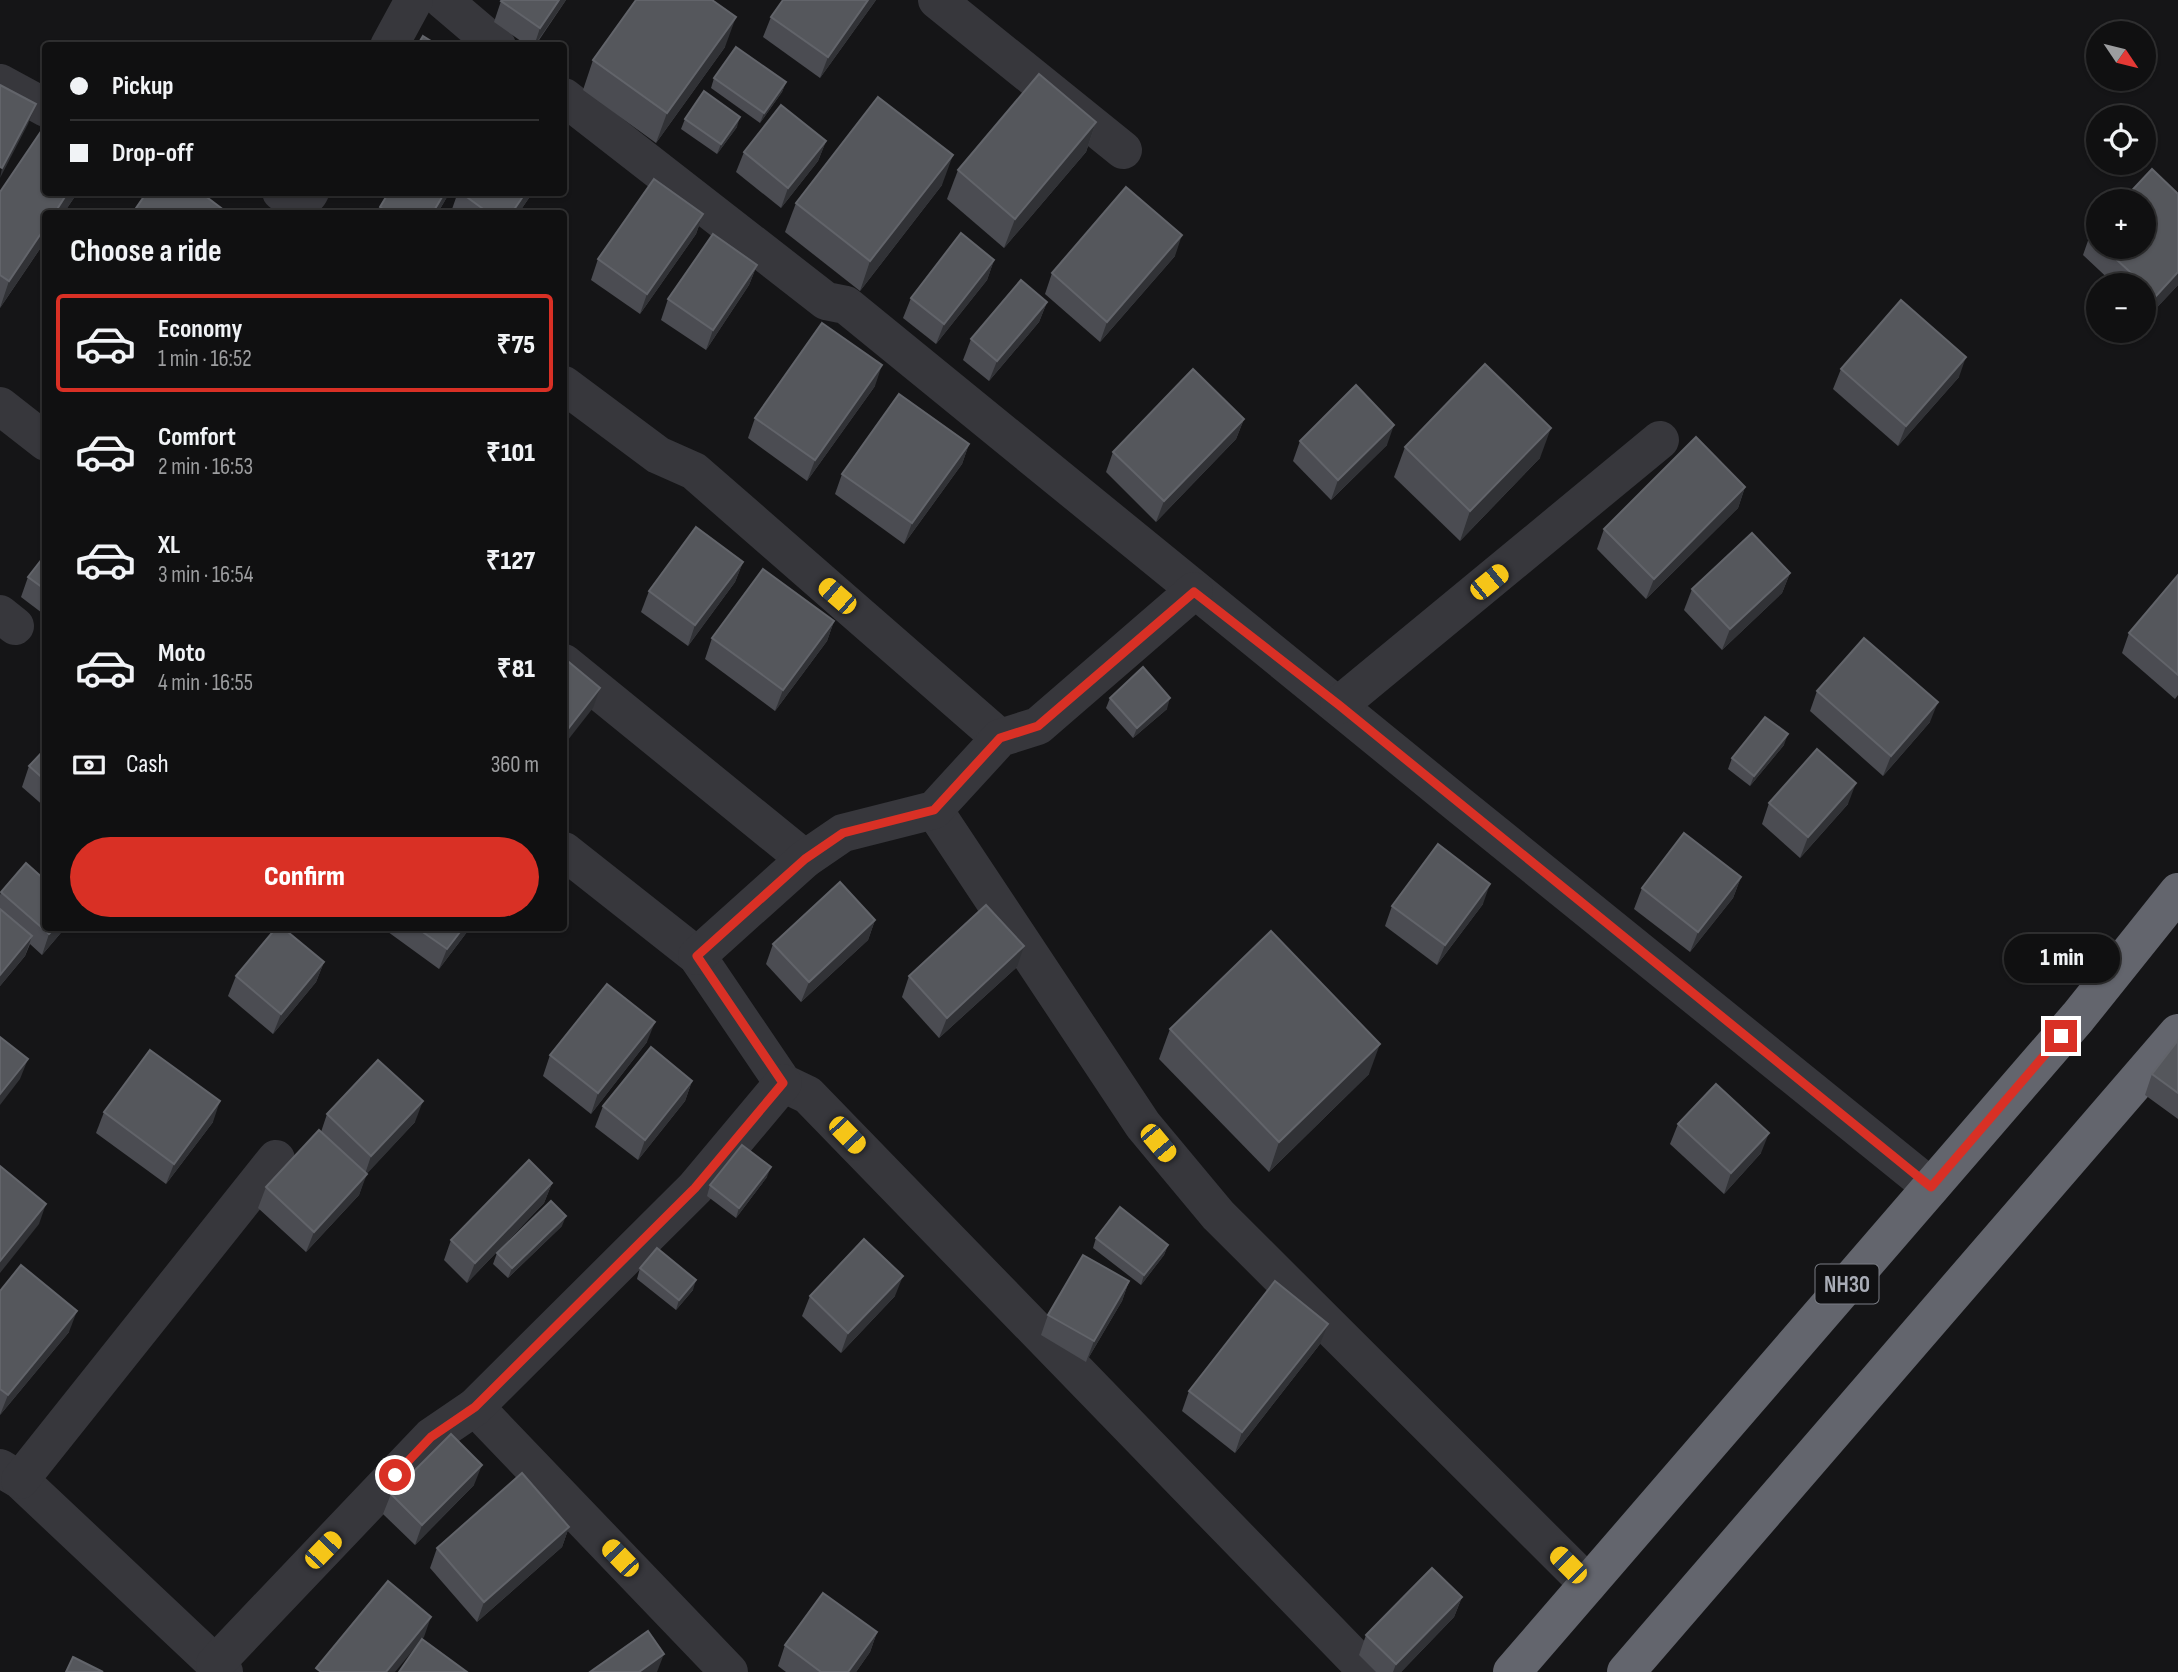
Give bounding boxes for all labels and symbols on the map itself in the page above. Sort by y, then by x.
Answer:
north arrow [2086,21,2156,91]
car [1467,561,1512,603]
car [815,574,860,618]
callout: 1 min [2003,934,2119,984]
route end [2045,1020,2077,1052]
car [825,1113,870,1157]
car [1137,1120,1180,1166]
road number: NH30 [1815,1264,1878,1303]
route start [379,1459,411,1491]
car [301,1528,346,1572]
car [598,1536,643,1580]
car [1546,1543,1591,1587]

